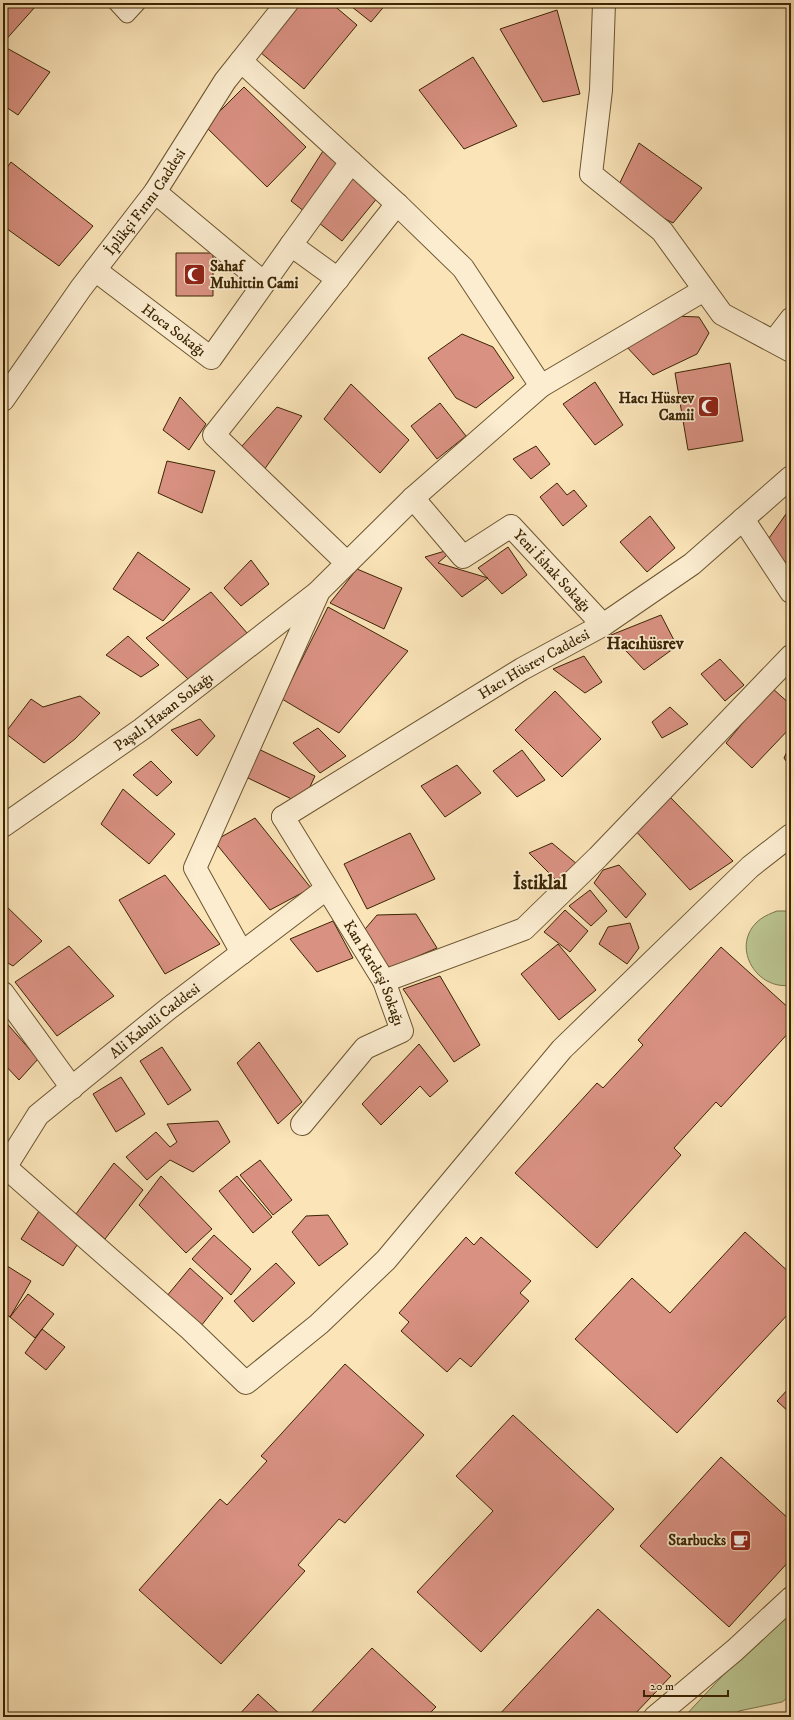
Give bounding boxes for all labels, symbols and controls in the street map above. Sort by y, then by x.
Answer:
street label: İplikçi Fırını Caddesi [100,145,190,259]
place label: Sahaf Muhittin Cami [210,257,299,293]
mosque icon: Sahaf Muhittin Cami [181,262,207,288]
street label: Hoca Sokağı [138,299,210,360]
place label: Hacı Hüsrev Camii [618,389,694,425]
mosque icon: Hacı Hüsrev Camii [696,394,722,420]
street label: Yeni İshak Sokağı [509,525,595,616]
street label: Hacı Hüsrev Caddesi [475,625,593,703]
district label: Hacıhüsrev [607,633,684,655]
street label: Paşalı Hasan Sokağı [110,668,217,755]
district label: İstiklal [513,870,567,895]
street label: Kan Kardeşi Sokağı [339,917,409,1028]
street label: Ali Kabuli Caddesi [105,979,204,1062]
cafe icon: Starbucks [728,1527,754,1553]
place label: Starbucks [668,1531,726,1550]
scale bar [644,1672,728,1698]
text: 20 m [650,1679,674,1694]

